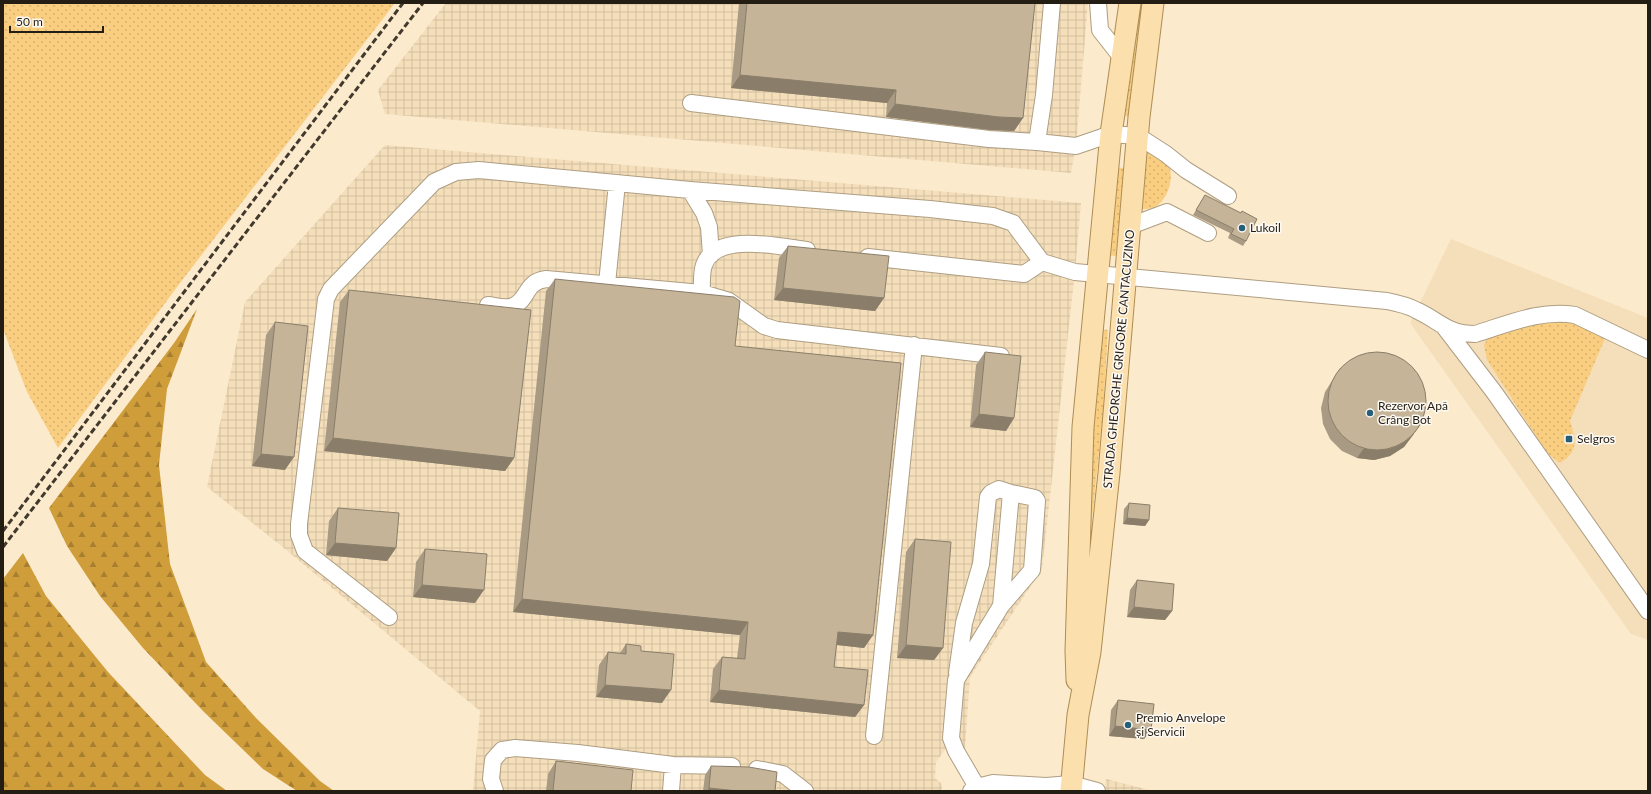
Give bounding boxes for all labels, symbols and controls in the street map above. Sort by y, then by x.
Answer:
scale bar [10,8,103,34]
text: 50 m [16,14,43,29]
place label: Lukoil [1250,220,1281,235]
marker: Lukoil [1237,223,1247,233]
street label: STRADA GHEORGHE GRIGORE CANTACUZINO [1100,229,1137,489]
place label: Rezervor Apă Crâng Bot [1378,398,1448,427]
marker: Rezervor Apă Crâng Bot [1365,408,1375,418]
place label: Selgros [1577,431,1615,446]
marker: Selgros [1564,434,1574,444]
place label: Premio Anvelope și Servicii [1136,710,1226,739]
marker: Premio Anvelope și Servicii [1123,720,1133,730]

